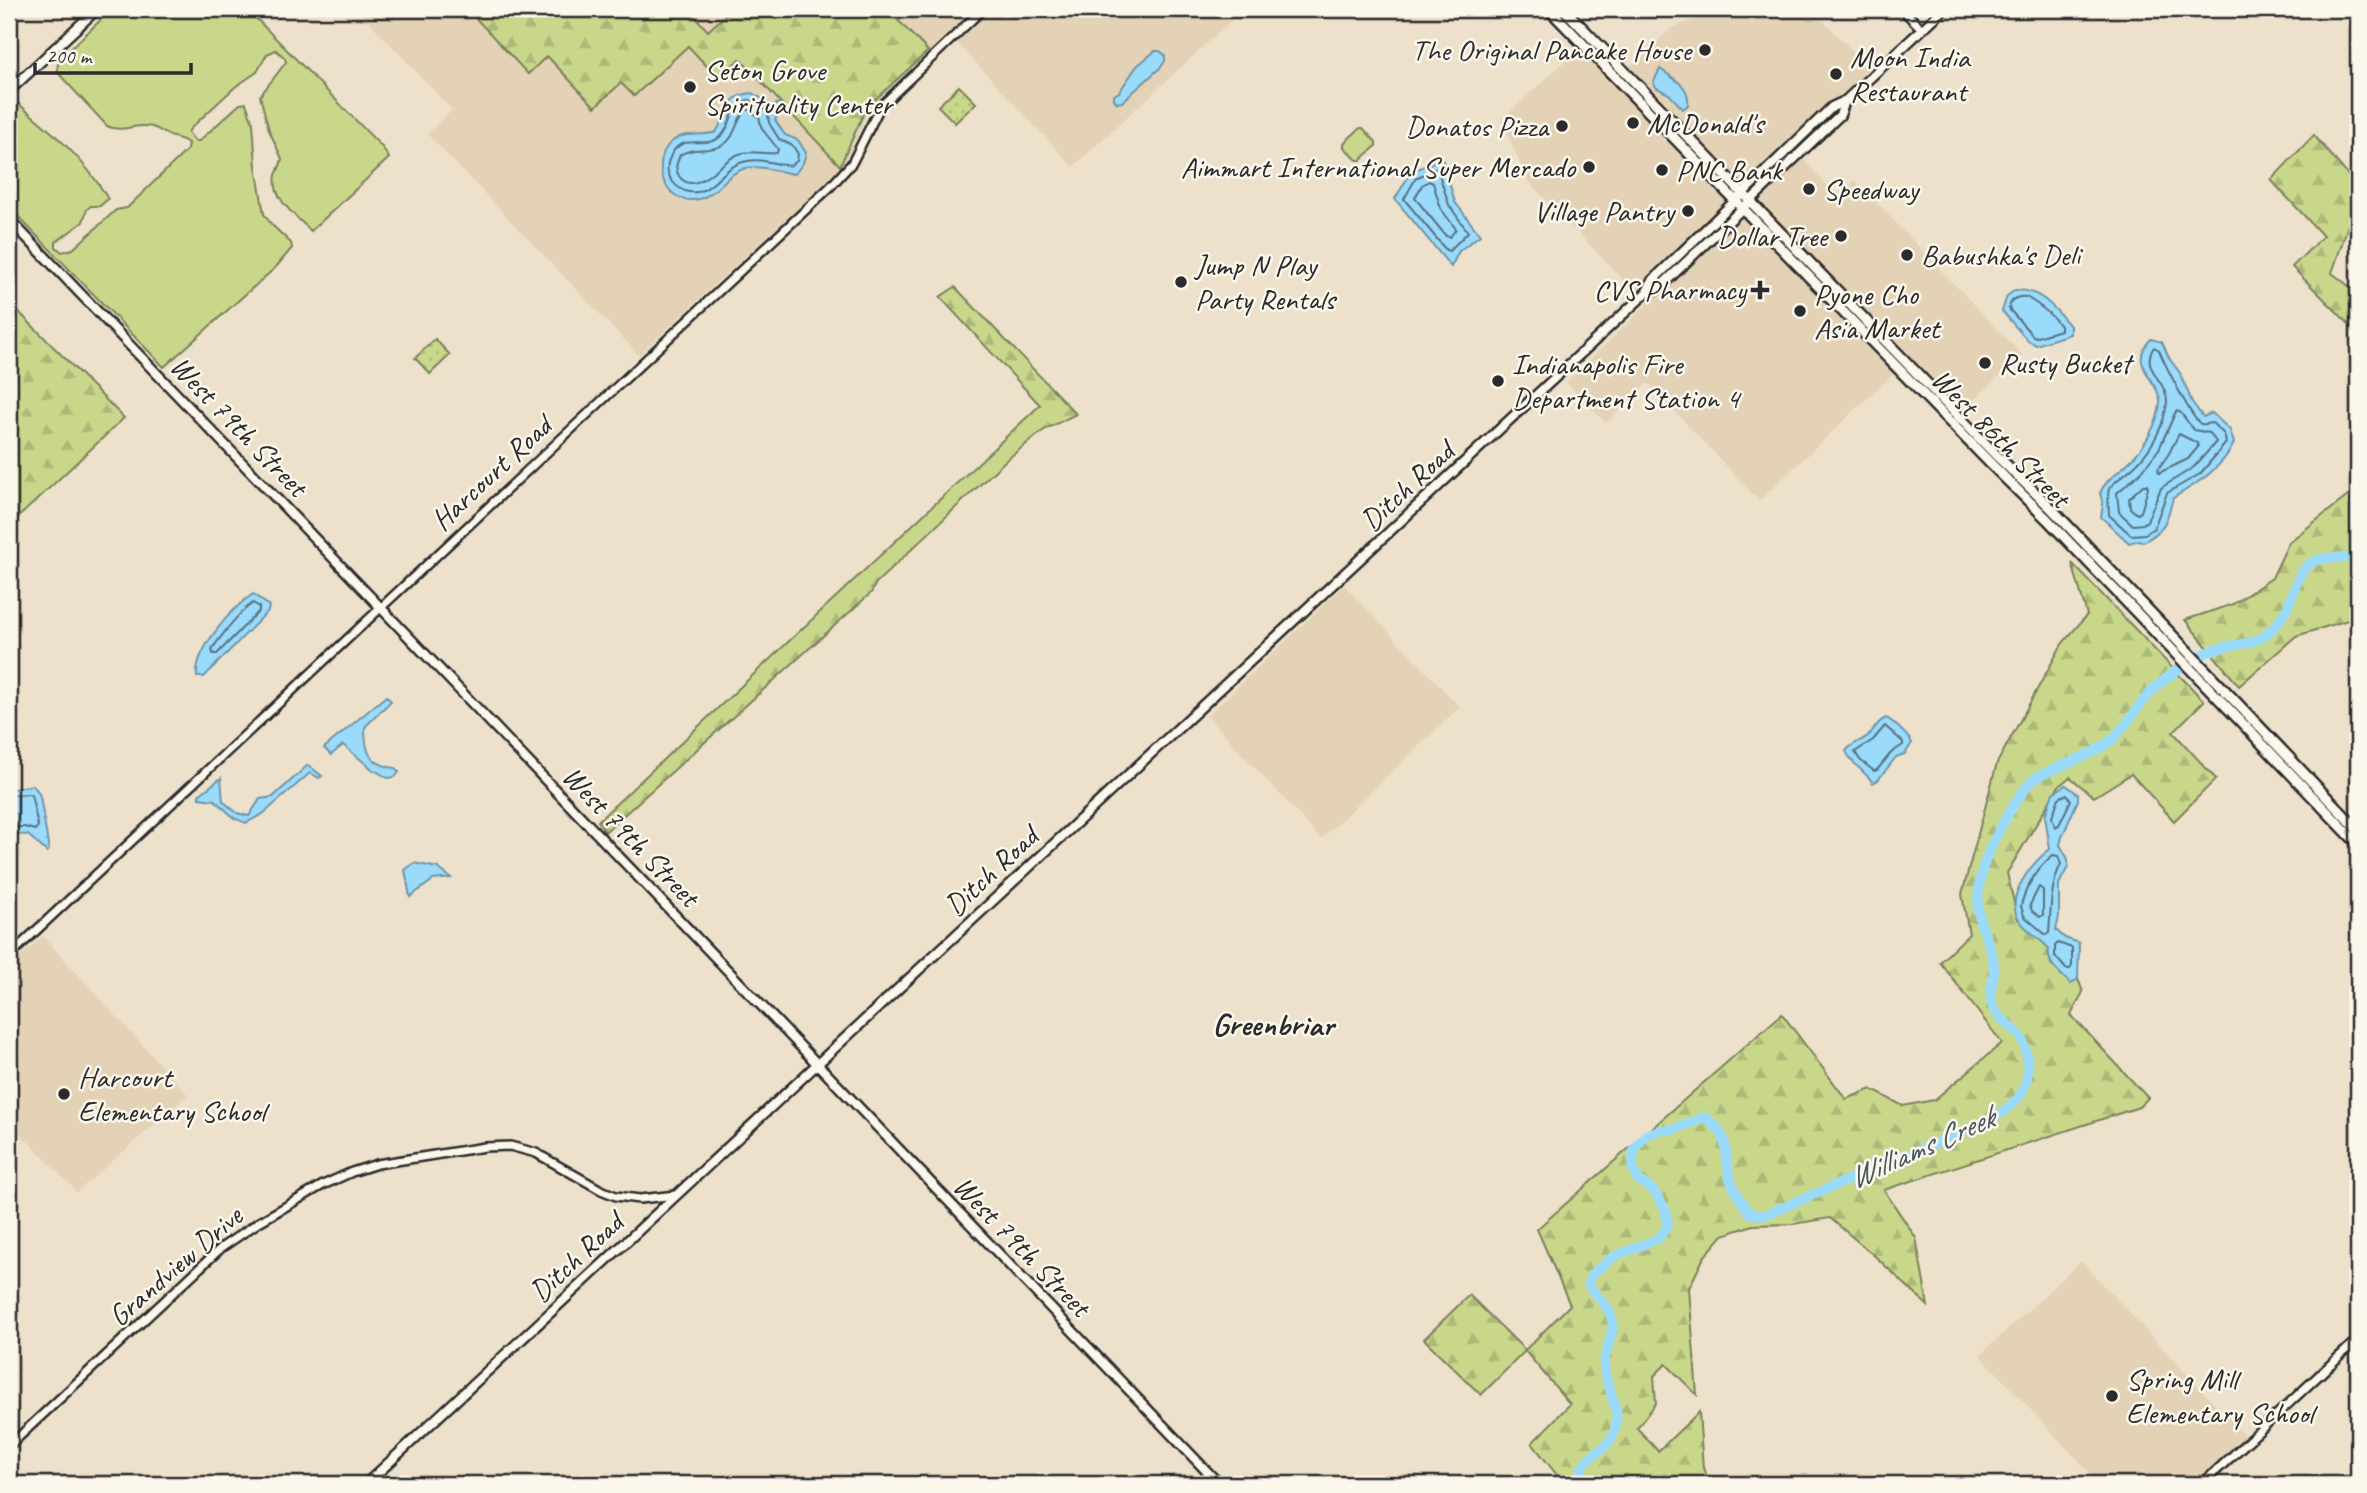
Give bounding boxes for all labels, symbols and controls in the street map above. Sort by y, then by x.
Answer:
place label: The Original Pancake House [1412,31,1693,69]
scale bar [35,32,191,76]
place label: Moon India Restaurant [1850,38,1971,110]
marker: The Original Pancake House [1697,42,1713,58]
text: 200 m [46,43,93,69]
place label: Seton Grove Spirituality Center [704,51,894,123]
marker: Moon India Restaurant [1828,66,1844,82]
marker: Seton Grove Spirituality Center [682,79,698,95]
place label: McDonald's [1647,104,1766,142]
place label: Donatos Pizza [1405,107,1550,145]
marker: McDonald's [1625,115,1641,131]
marker: Donatos Pizza [1554,118,1570,134]
place label: Aimmart International Super Mercado [1181,148,1576,186]
place label: PNC Bank [1676,151,1784,189]
marker: Aimmart International Super Mercado [1581,159,1597,175]
marker: PNC Bank [1654,162,1670,178]
place label: Speedway [1823,170,1921,208]
marker: Speedway [1801,181,1817,197]
place label: Village Pantry [1534,192,1677,230]
marker: Village Pantry [1680,203,1696,219]
place label: Dollar Tree [1717,217,1829,255]
marker: Dollar Tree [1833,228,1849,244]
place label: Babushka's Deli [1921,236,2083,274]
place label: Jump N Play Party Rentals [1193,246,1338,318]
marker: Babushka's Deli [1899,247,1915,263]
place label: CVS Pharmacy [1594,271,1748,309]
marker: Jump N Play Party Rentals [1173,274,1189,290]
place label: Pyone Cho Asia Market [1814,275,1942,347]
marker: CVS Pharmacy [1752,282,1768,298]
marker: Pyone Cho Asia Market [1792,303,1808,319]
place label: Rusty Bucket [1999,344,2135,382]
place label: Indianapolis Fire Department Station 4 [1512,345,1742,417]
street label: West 79th Street [162,347,318,507]
marker: Rusty Bucket [1977,355,1993,371]
street label: West 86th Street [1923,360,2081,518]
marker: Indianapolis Fire Department Station 4 [1490,373,1506,389]
street label: Harcourt Road [423,405,562,538]
street label: Ditch Road [1352,430,1465,539]
street label: West 79th Street [554,757,710,917]
street label: Ditch Road [936,815,1049,924]
district label: Greenbriar [1212,1004,1337,1045]
place label: Harcourt Elementary School [78,1058,270,1130]
marker: Harcourt Elementary School [56,1086,72,1102]
water label: Williams Creek [1842,1095,2006,1198]
street label: West 79th Street [945,1167,1101,1327]
street label: Grandview Drive [100,1196,252,1335]
street label: Ditch Road [521,1201,634,1310]
place label: Spring Mill Elementary School [2126,1360,2318,1432]
marker: Spring Mill Elementary School [2104,1388,2120,1404]

